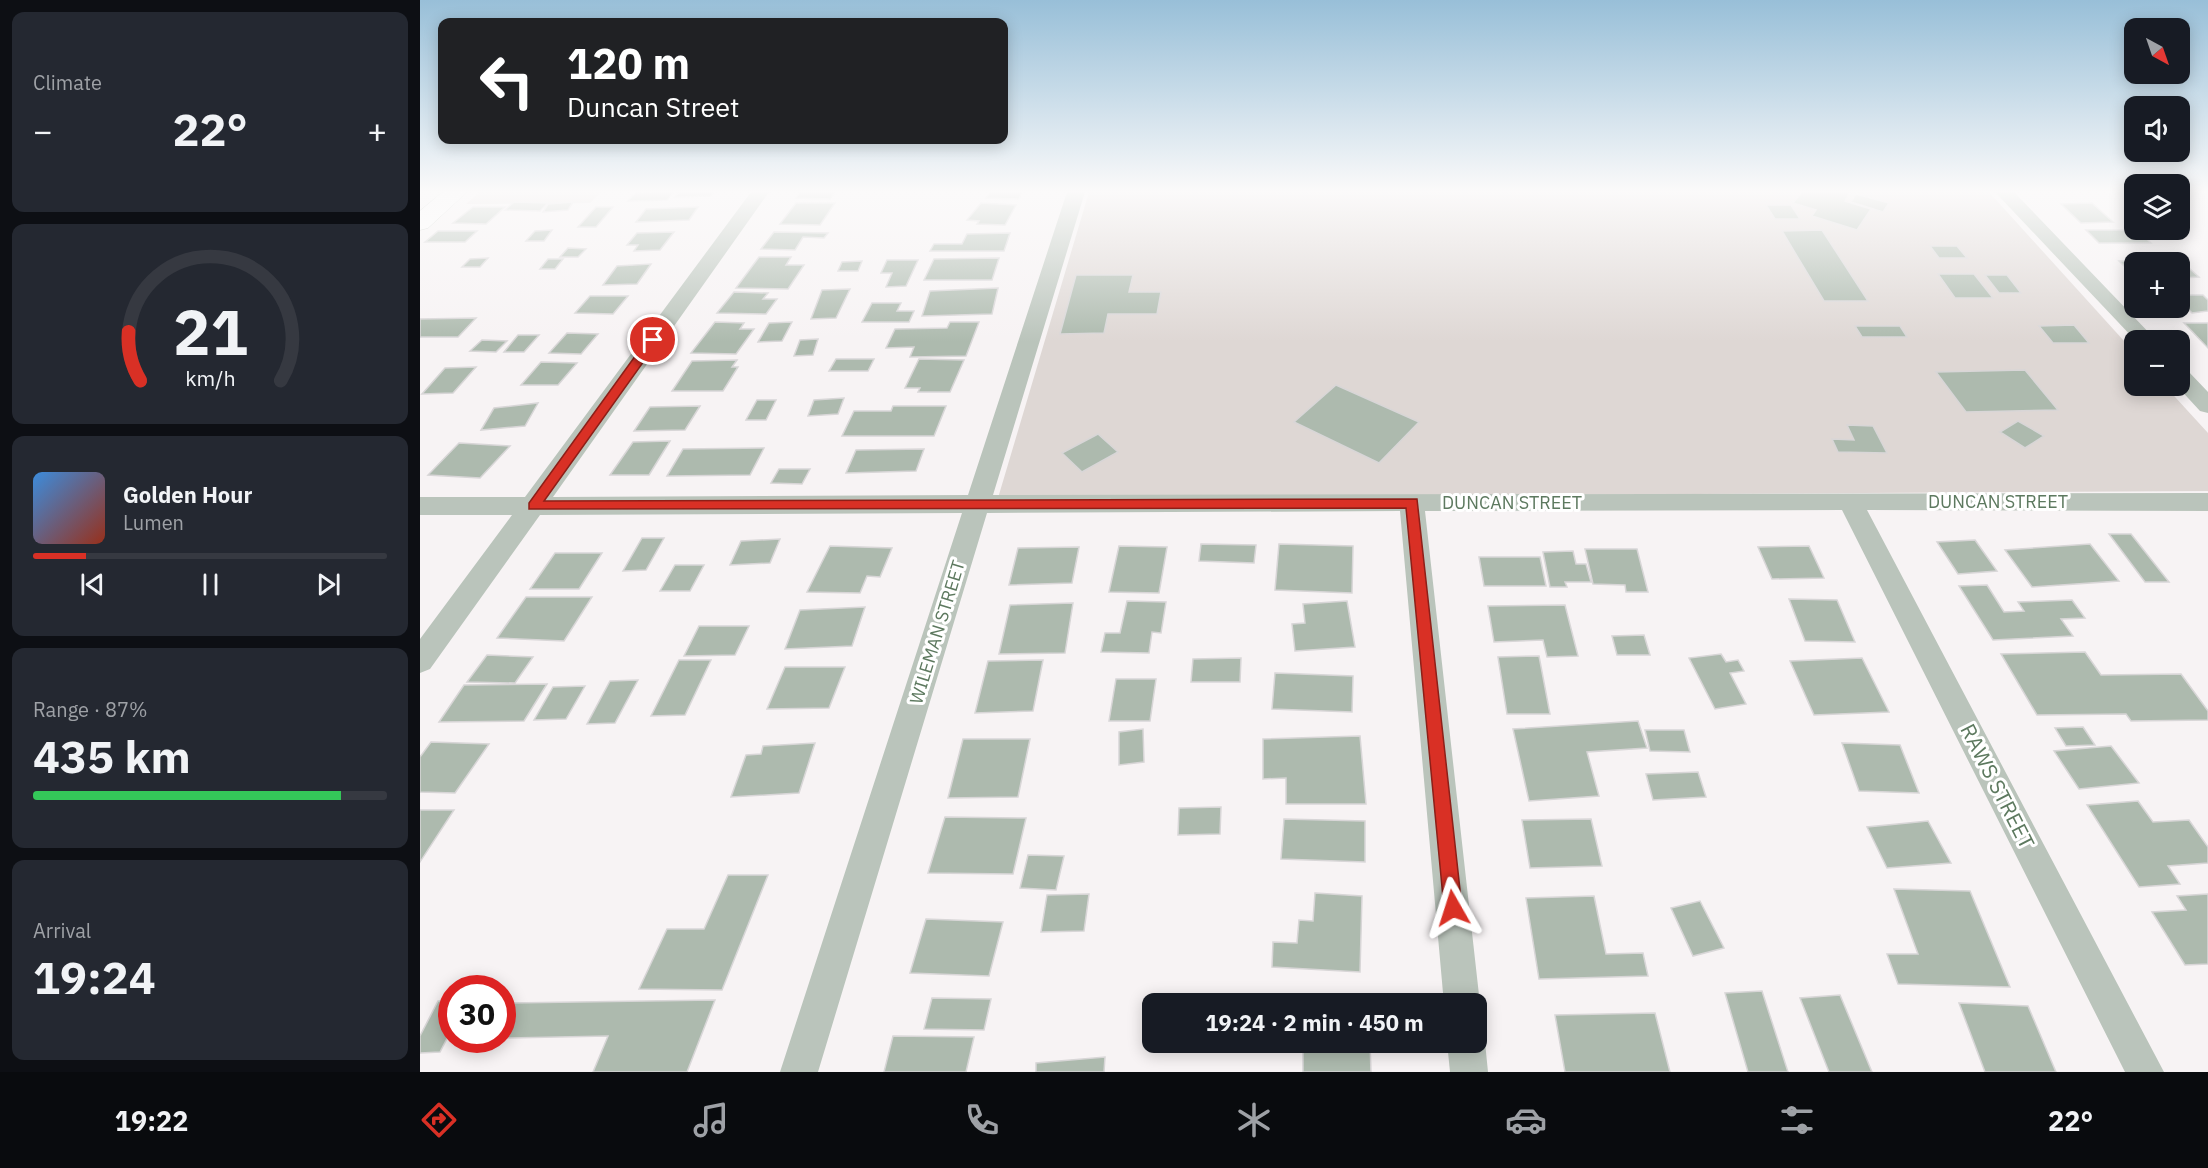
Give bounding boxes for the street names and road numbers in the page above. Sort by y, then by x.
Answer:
street label: DUNCAN STREET [1928,490,2068,513]
street label: DUNCAN STREET [1442,491,1582,514]
street label: WILEMAN STREET [904,557,970,707]
street label: RAWS STREET [1955,719,2041,853]

